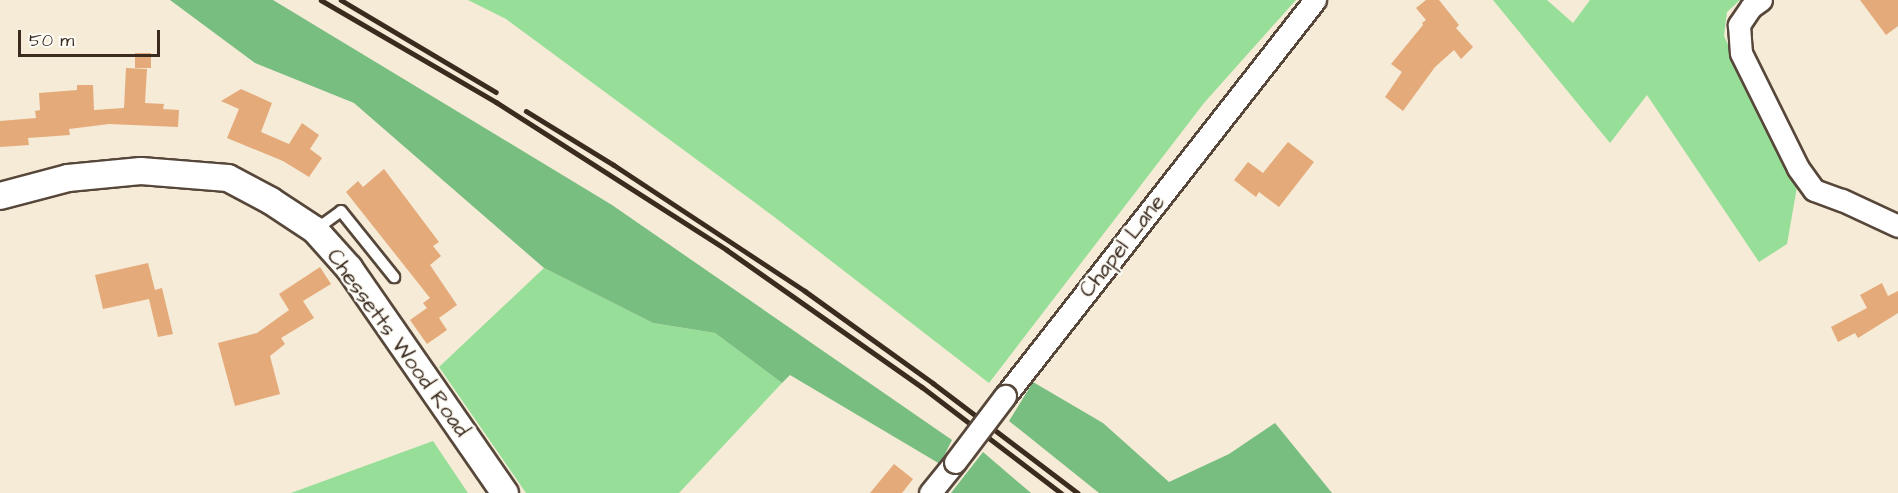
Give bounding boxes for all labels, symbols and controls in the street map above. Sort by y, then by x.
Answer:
scale bar [21,18,164,56]
text: 50 m [29,28,74,53]
street label: Chapel Lane [1074,189,1170,303]
street label: Chessetts Wood Road [321,244,475,442]

